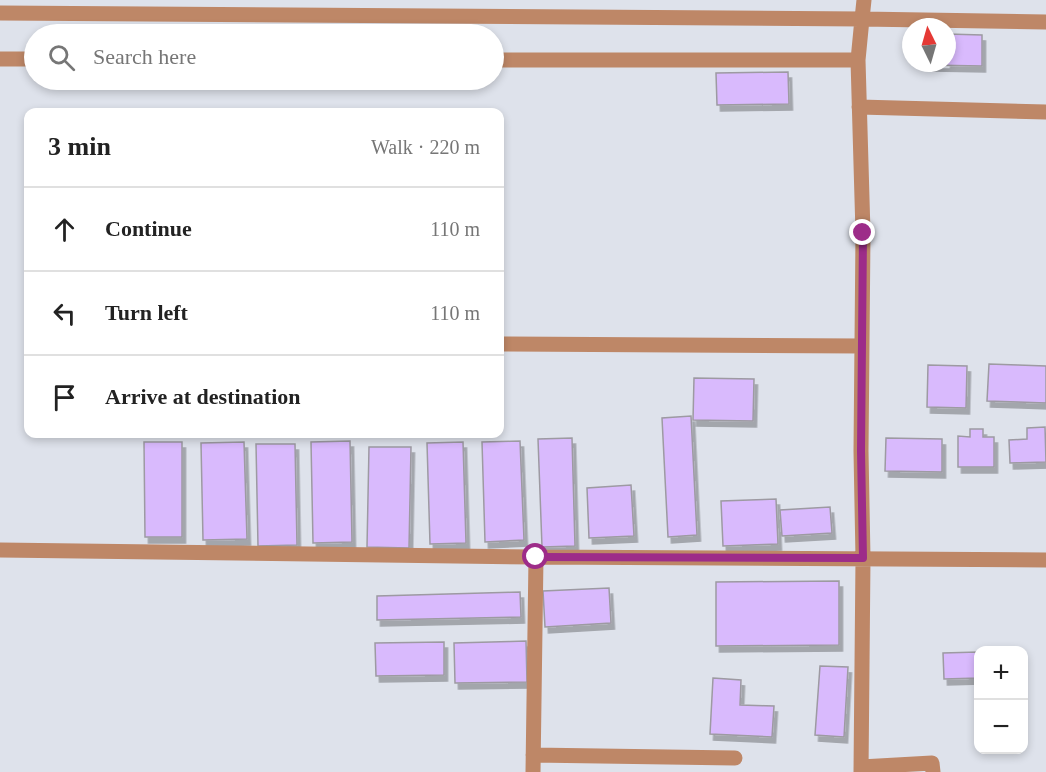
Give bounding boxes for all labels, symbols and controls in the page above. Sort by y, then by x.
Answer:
north arrow [902,18,956,72]
search box [24,24,504,90]
icon: search [45,41,78,74]
text: Search here [93,44,196,69]
text: 3 min [48,132,111,161]
text: Walk · 220 m [371,136,480,158]
icon: ahead [48,213,81,246]
text: Continue [105,216,192,241]
text: 110 m [430,218,480,240]
route end [849,219,875,245]
icon: left [48,297,81,330]
text: Turn left [105,300,188,325]
text: 110 m [430,302,480,324]
icon: arrive [48,381,81,414]
text: Arrive at destination [105,384,301,409]
route start [522,543,548,569]
map controls [974,646,1028,754]
button: + [974,646,1028,700]
button: − [974,700,1028,754]

